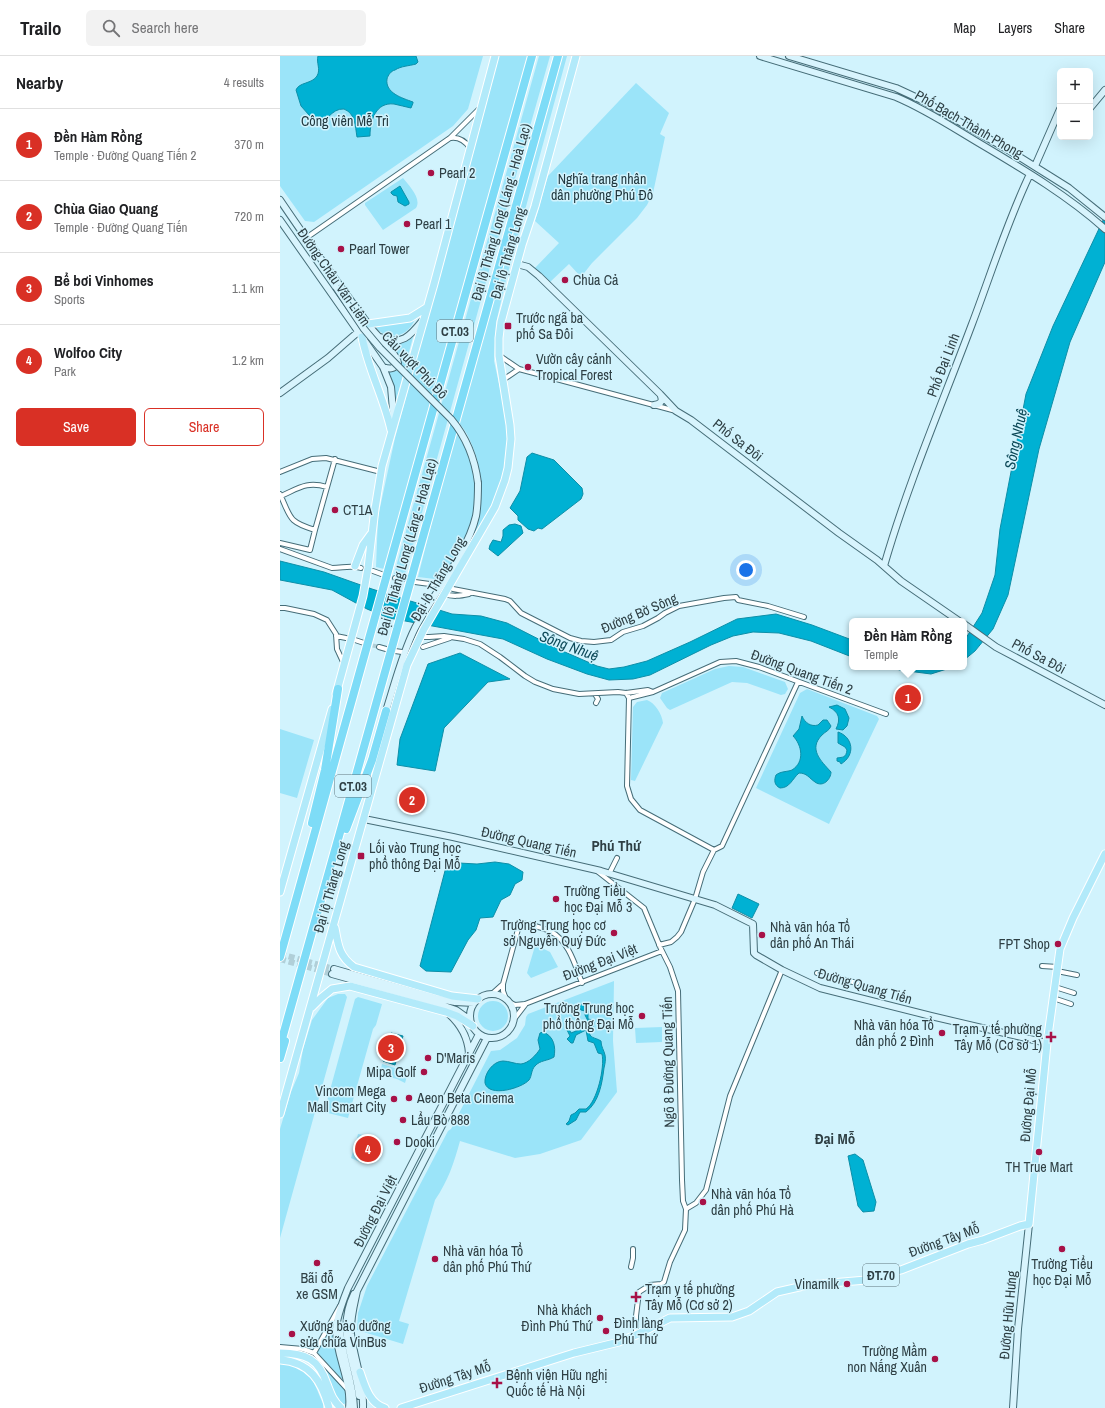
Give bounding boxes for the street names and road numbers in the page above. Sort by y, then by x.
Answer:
street label: Phố Bạch Thành Phong [912,86,1027,163]
street label: Đại lộ Thăng Long (Láng - Hoà Lạc) [468,121,534,303]
street label: Đại lộ Thăng Long [487,205,529,301]
street label: Đường Châu Văn Liêm [293,224,375,330]
road number: CT.03 [437,320,473,342]
street label: Cầu vượt Phú Đô [378,327,452,403]
street label: Phố Đại Linh [923,330,963,400]
street label: Phố Sa Đôi [709,415,767,465]
street label: Đại lộ Thăng Long (Láng - Hoà Lạc) [374,456,440,638]
street label: Đại lộ Thăng Long [407,534,469,624]
street label: Đường Bờ Sông [598,589,680,637]
street label: Phố Sa Đôi [1009,634,1069,678]
street label: Đường Quang Tiến 2 [749,645,855,699]
road number: CT.03 [335,775,371,797]
street label: Đường Quang Tiến [480,822,578,862]
street label: Đại lộ Thăng Long [309,839,353,935]
street label: Đường Đại Việt [560,940,640,984]
street label: Đường Quang Tiến [816,964,914,1008]
street label: Ngõ 8 Đường Quang Tiến [658,996,678,1128]
street label: Đường Đại Mỗ [1016,1067,1040,1143]
street label: Đường Đại Việt [349,1172,401,1250]
street label: Đường Tây Mỗ [906,1219,982,1261]
road number: ĐT.70 [863,1264,899,1286]
street label: Đường Hữu Hưng [995,1269,1021,1360]
street label: Đường Tây Mỗ [417,1357,493,1397]

